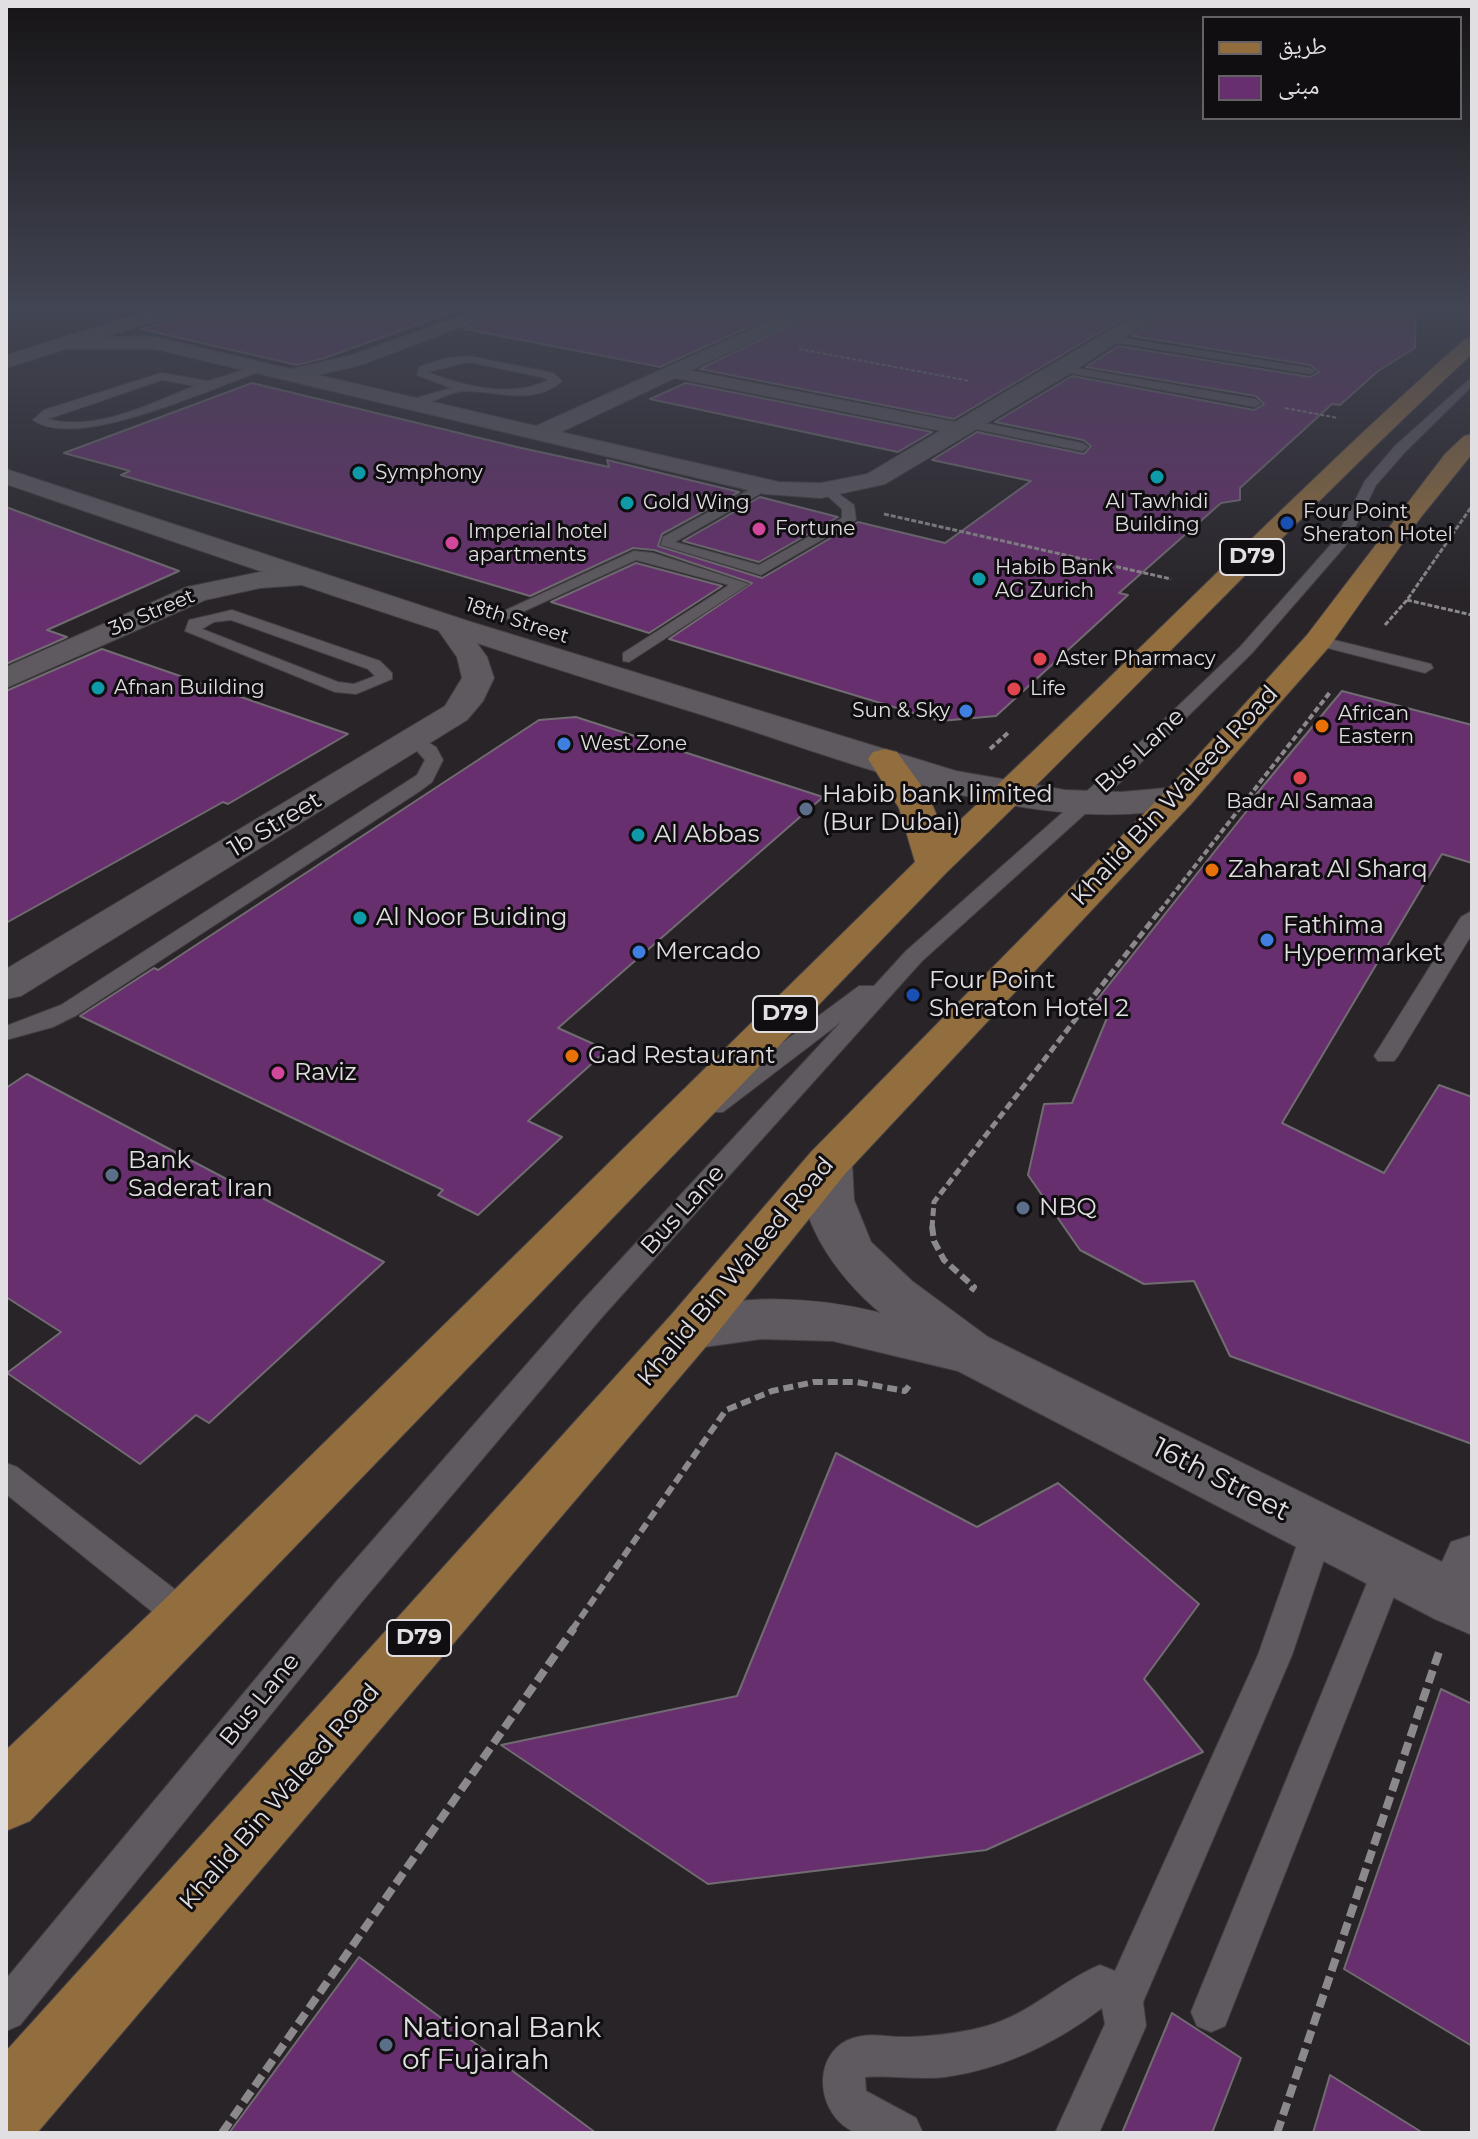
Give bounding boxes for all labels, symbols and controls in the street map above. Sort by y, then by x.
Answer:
legend [1202,16,1462,120]
text: طريق [1278,31,1327,60]
text: مبنى [1278,71,1319,100]
place label: Symphony [375,461,483,485]
marker: Symphony [350,464,368,482]
marker: Al Tawhidi Building [1148,468,1166,486]
place label: Al Tawhidi Building [1106,490,1208,537]
place label: Gold Wing [643,491,750,515]
marker: Gold Wing [618,494,636,512]
place label: Four Point Sheraton Hotel [1303,500,1453,547]
marker: Four Point Sheraton Hotel [1278,514,1296,532]
place label: Fortune [775,517,855,541]
place label: Imperial hotel apartments [468,520,608,567]
marker: Fortune [750,520,768,538]
marker: Imperial hotel apartments [443,534,461,552]
road number: D79 [1220,539,1284,575]
place label: Habib Bank AG Zurich [995,556,1113,603]
marker: Habib Bank AG Zurich [970,570,988,588]
street label: 3b Street [106,584,198,642]
street label: 18th Street [462,593,572,649]
place label: Aster Pharmacy [1056,647,1216,671]
marker: Aster Pharmacy [1031,650,1049,668]
place label: Afnan Building [114,676,265,700]
place label: Life [1030,677,1066,701]
marker: Afnan Building [89,679,107,697]
marker: Life [1005,680,1023,698]
street label: Khalid Bin Waleed Road [1065,680,1285,912]
place label: Sun & Sky [852,699,950,723]
marker: Sun & Sky [957,702,975,720]
place label: African Eastern [1338,702,1414,749]
street label: Bus Lane [1090,703,1190,799]
marker: African Eastern [1313,717,1331,735]
place label: West Zone [580,732,687,756]
marker: West Zone [555,735,573,753]
marker: Badr Al Samaa [1291,769,1309,787]
place label: Habib bank limited (Bur Dubai) [822,781,1053,837]
street label: 1b Street [223,786,327,864]
place label: Badr Al Samaa [1226,790,1374,814]
marker: Habib bank limited (Bur Dubai) [797,800,815,818]
place label: Al Abbas [654,821,759,849]
marker: Al Abbas [629,826,647,844]
place label: Zaharat Al Sharq [1228,856,1428,884]
marker: Zaharat Al Sharq [1203,861,1221,879]
place label: Al Noor Buiding [376,904,568,932]
marker: Al Noor Buiding [351,909,369,927]
place label: Fathima Hypermarket [1283,912,1443,968]
marker: Fathima Hypermarket [1258,931,1276,949]
place label: Mercado [655,938,761,966]
marker: Mercado [630,943,648,961]
place label: Four Point Sheraton Hotel 2 [929,967,1129,1023]
marker: Four Point Sheraton Hotel 2 [904,986,922,1004]
road number: D79 [753,996,817,1032]
place label: Gad Restaurant [588,1042,775,1070]
marker: Gad Restaurant [563,1047,581,1065]
place label: Raviz [294,1059,357,1087]
marker: Raviz [269,1064,287,1082]
place label: Bank Saderat Iran [128,1147,273,1203]
street label: Khalid Bin Waleed Road [632,1152,840,1392]
street label: Bus Lane [635,1159,731,1261]
marker: Bank Saderat Iran [103,1166,121,1184]
place label: NBQ [1039,1194,1097,1222]
marker: NBQ [1014,1199,1032,1217]
street label: 16th Street [1147,1431,1295,1529]
road number: D79 [387,1620,451,1656]
street label: Bus Lane [214,1648,306,1752]
street label: Khalid Bin Waleed Road [174,1678,386,1916]
place label: National Bank of Fujairah [402,2012,601,2078]
marker: National Bank of Fujairah [377,2036,395,2054]

